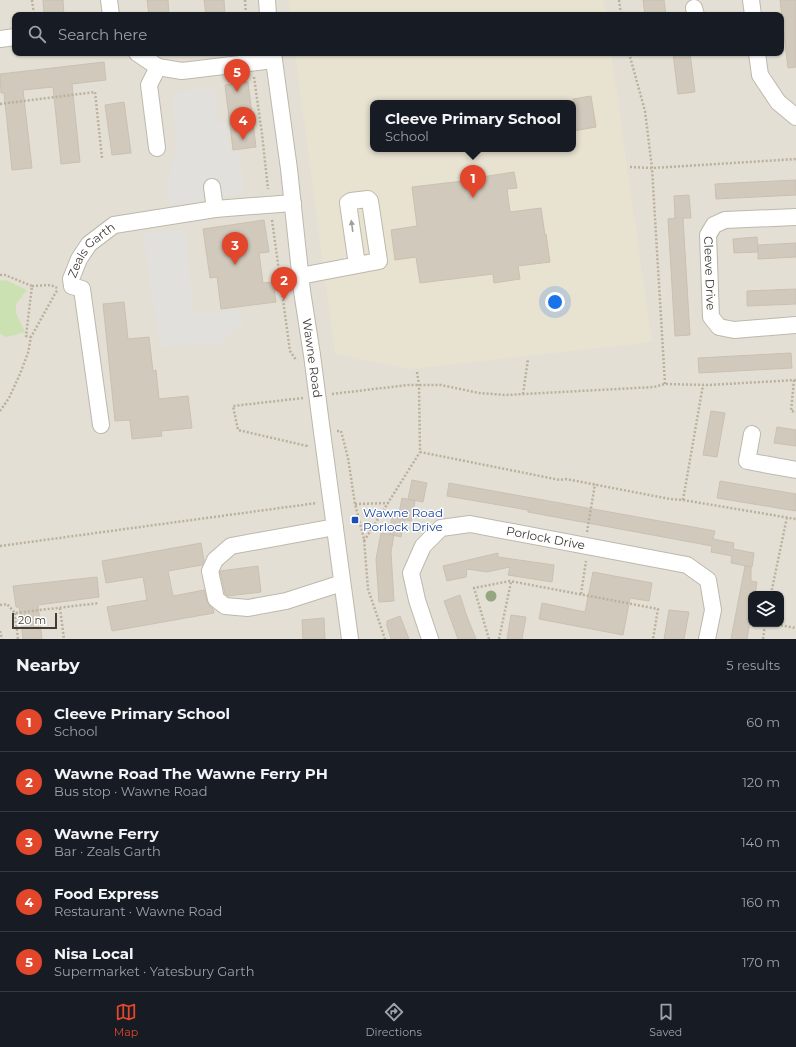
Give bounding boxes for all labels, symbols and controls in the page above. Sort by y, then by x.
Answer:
search box [12,12,784,56]
icon: search [26,23,48,45]
text: Search here [58,25,147,44]
pin: 5 [224,59,250,92]
popup [370,100,576,152]
pin: 4 [230,107,256,140]
text: Cleeve Primary School [385,109,561,128]
text: School [385,128,429,144]
pin: 1 [460,165,486,198]
street label: Zeals Garth [64,219,118,280]
one-way arrow [349,220,355,233]
pin: 3 [222,232,248,265]
street label: Cleeve Drive [701,236,719,311]
pin: 2 [271,267,297,300]
your location [545,292,565,312]
street label: Wawne Road [299,317,325,399]
place label: Wawne Road Porlock Drive [363,505,443,534]
marker: Wawne Road Porlock Drive [350,515,360,525]
street label: Porlock Drive [505,523,586,553]
map controls [748,591,784,627]
button: layers [748,591,784,627]
scale bar [12,611,57,630]
text: 20 m [18,613,46,627]
text: Nearby [16,655,80,675]
text: 5 results [726,657,780,673]
text: Cleeve Primary School [54,704,230,723]
text: 1 [26,714,32,730]
text: 60 m [746,714,780,730]
text: School [54,723,98,739]
text: Wawne Road The Wawne Ferry PH [54,764,328,783]
text: 2 [25,774,33,790]
text: 120 m [742,774,780,790]
text: Bus stop · Wawne Road [54,783,207,799]
text: Wawne Ferry [54,824,159,843]
text: 3 [25,834,33,850]
text: 140 m [741,834,780,850]
text: Bar · Zeals Garth [54,843,161,859]
text: Food Express [54,884,159,903]
text: 4 [25,894,33,910]
text: 160 m [742,894,780,910]
text: Restaurant · Wawne Road [54,903,222,919]
text: Nisa Local [54,944,134,963]
text: 5 [25,954,33,970]
text: 170 m [742,954,780,970]
text: Supermarket · Yatesbury Garth [54,963,254,979]
tab: Map [114,1001,138,1039]
tab: Directions [366,1001,422,1039]
tab: Saved [649,1001,682,1039]

